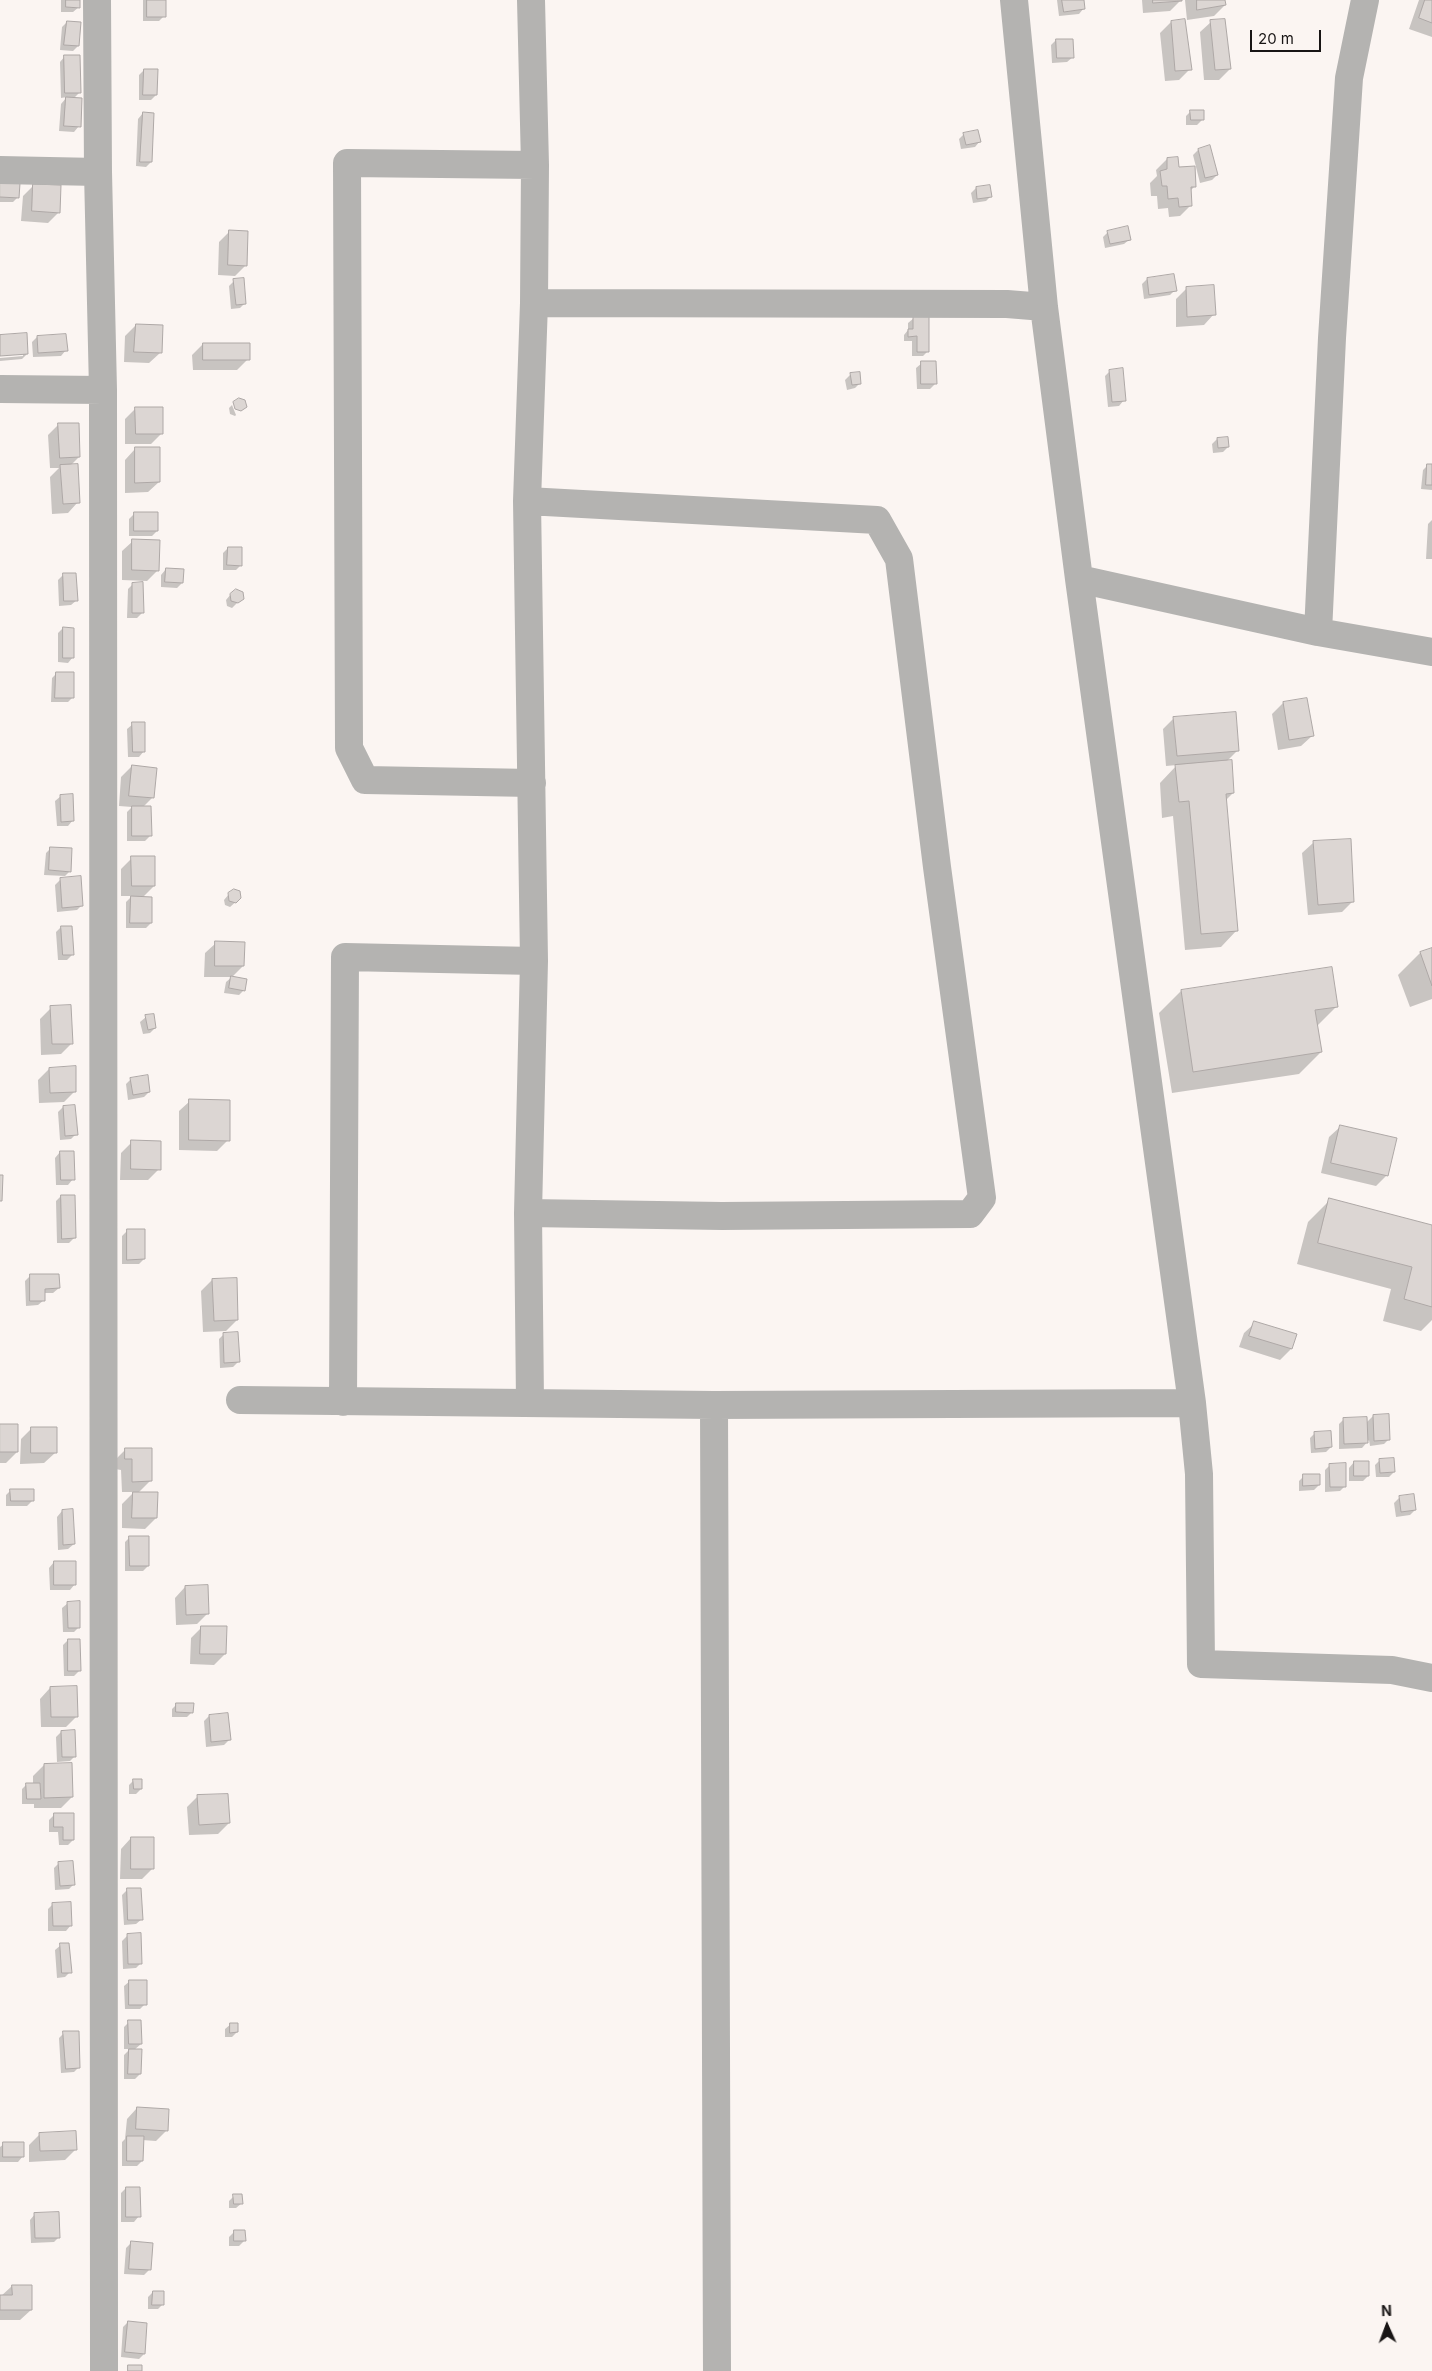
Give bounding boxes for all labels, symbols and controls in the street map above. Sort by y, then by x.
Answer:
scale bar [1252,20,1323,52]
text: 20 m [1258,29,1294,48]
north arrow [1362,2301,1412,2351]
text: N [1381,2302,1392,2319]

